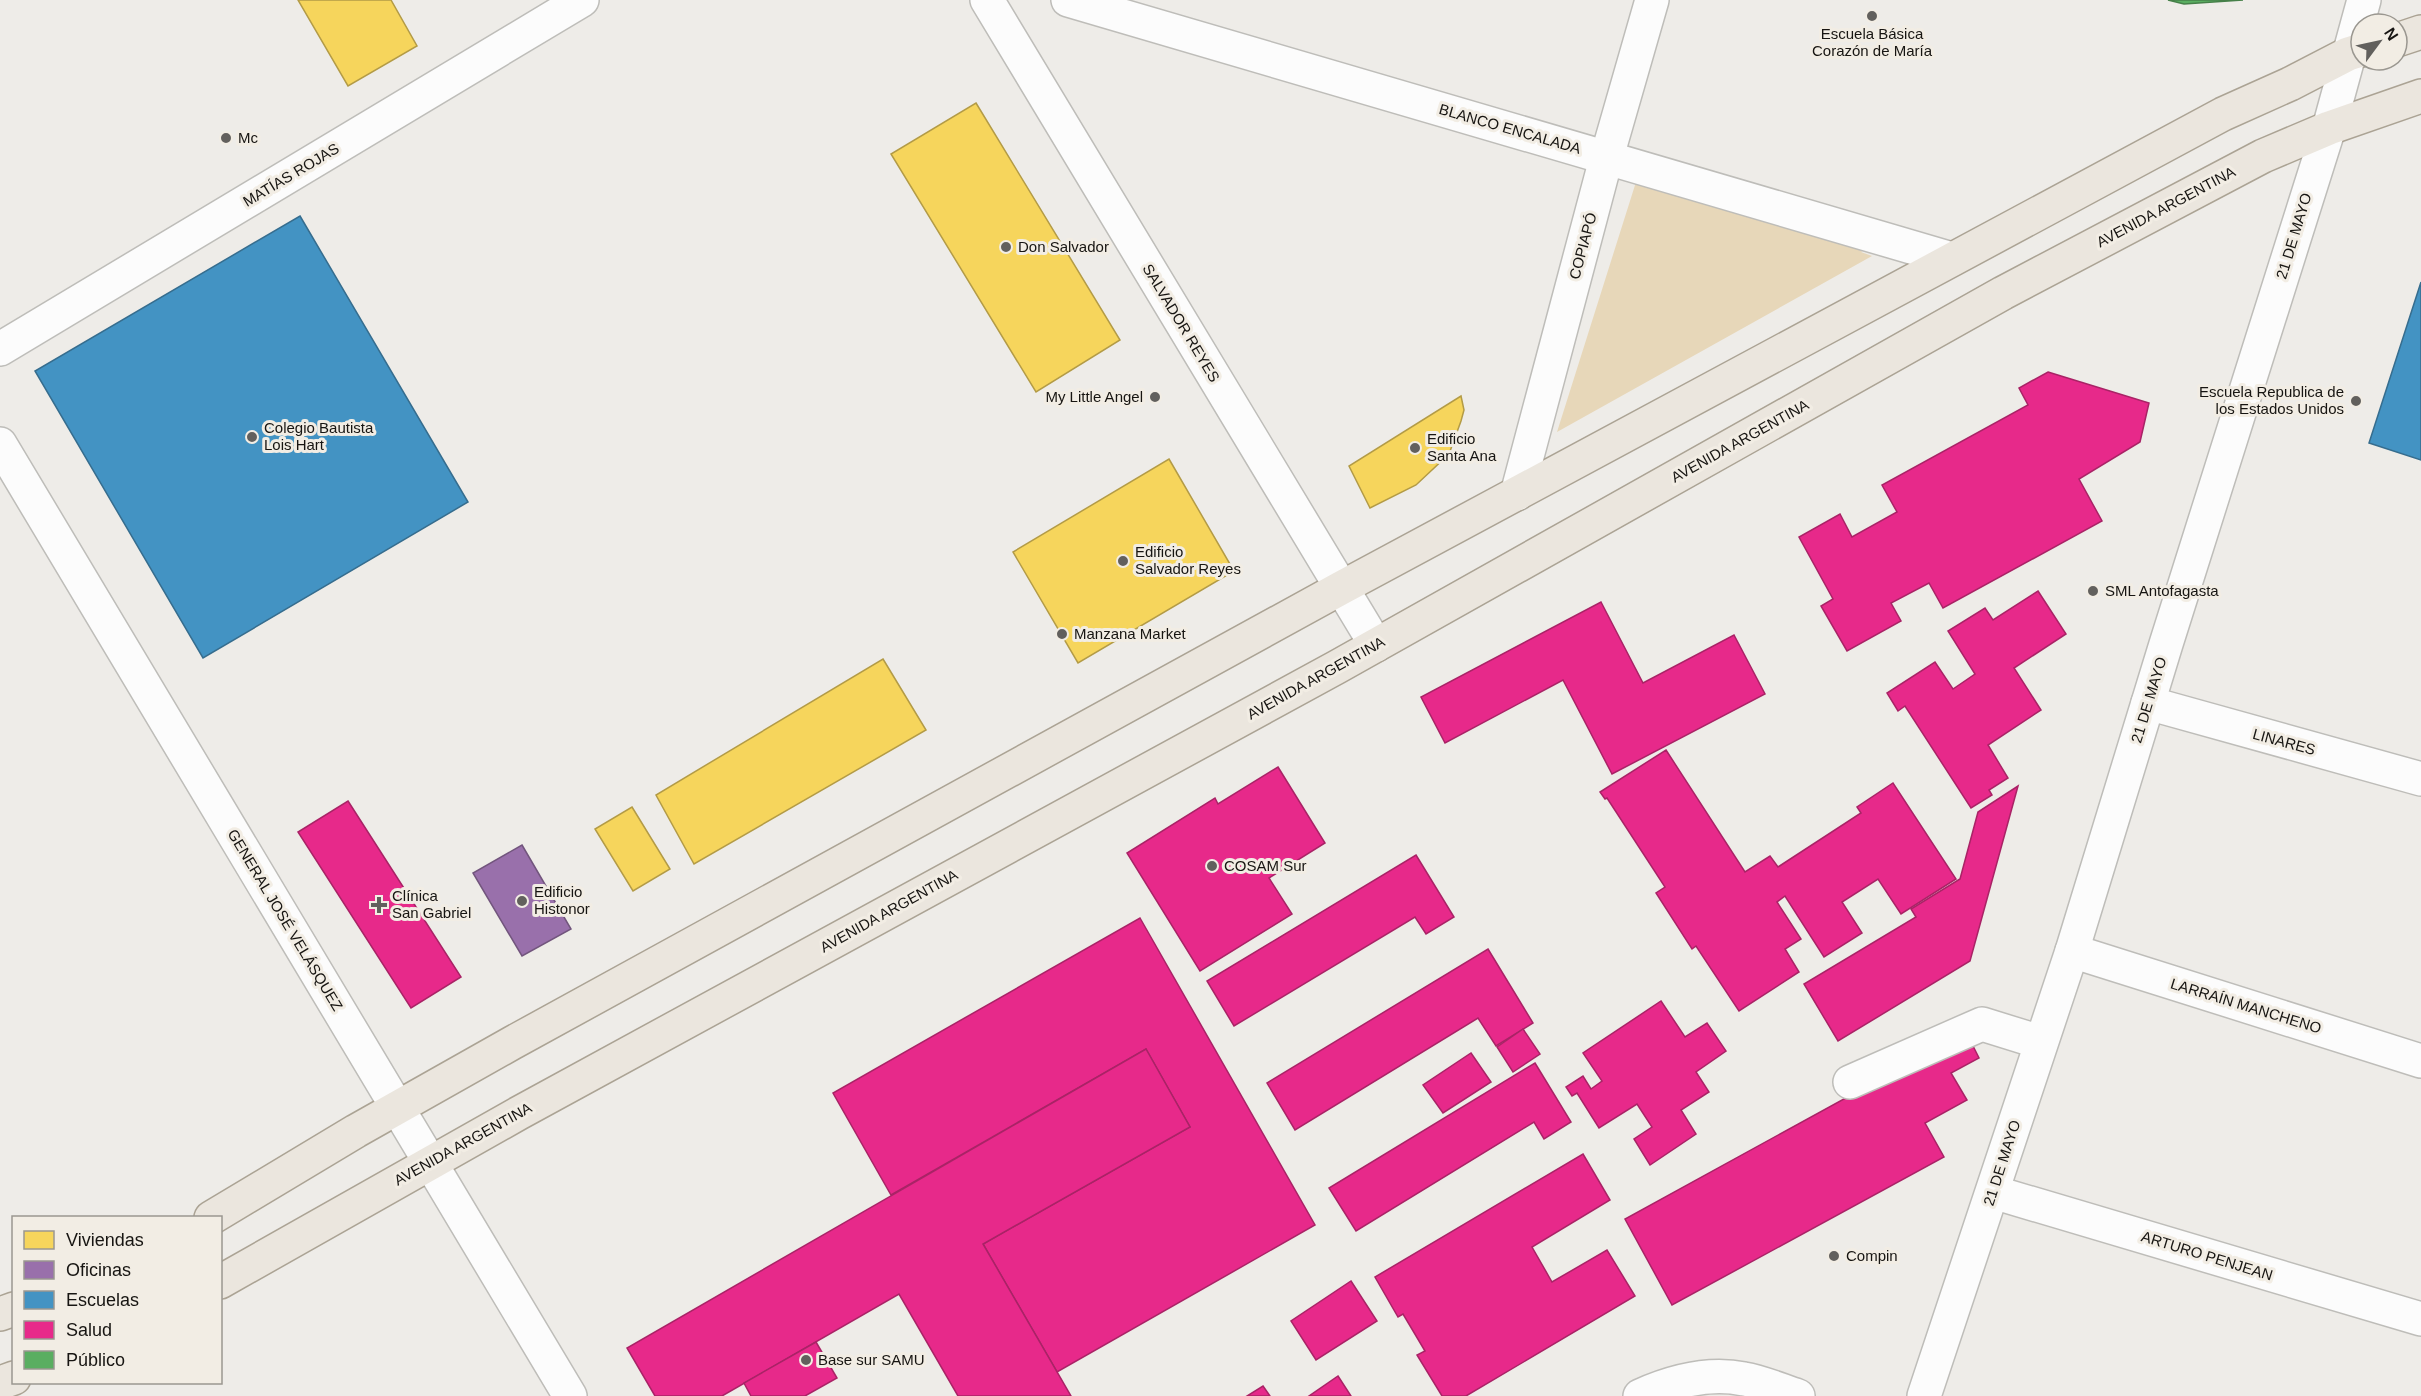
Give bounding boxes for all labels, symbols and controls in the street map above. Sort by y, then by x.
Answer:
marker: Escuela Básica Corazón de María [1865,9,1879,23]
north arrow [2349,12,2409,72]
place label: Escuela Básica Corazón de María [1812,25,1933,59]
text: N [2381,25,2401,44]
street label: BLANCO ENCALADA [1437,100,1583,157]
place label: Mc [238,129,258,146]
marker: Mc [219,131,233,145]
street label: MATÍAS ROJAS [240,139,342,210]
street label: AVENIDA ARGENTINA [2093,163,2238,250]
street label: 21 DE MAYO [2272,191,2315,281]
street label: COPIAPÓ [1565,211,1600,281]
place label: Don Salvador [1018,238,1109,255]
marker: Don Salvador [999,240,1013,254]
street label: SALVADOR REYES [1140,261,1223,385]
place label: Escuela Republica de los Estados Unidos [2199,383,2344,417]
place label: My Little Angel [1045,388,1143,405]
marker: My Little Angel [1148,390,1162,404]
marker: Escuela Republica de los Estados Unidos [2349,394,2363,408]
street label: AVENIDA ARGENTINA [1668,396,1812,486]
place label: Colegio Bautista Lois Hart [264,419,374,453]
marker: Colegio Bautista Lois Hart [245,430,259,444]
place label: Edificio Santa Ana [1427,430,1497,464]
marker: Edificio Santa Ana [1408,441,1422,455]
place label: Edificio Salvador Reyes [1135,543,1241,577]
marker: Edificio Salvador Reyes [1116,554,1130,568]
place label: SML Antofagasta [2105,582,2219,599]
marker: SML Antofagasta [2086,584,2100,598]
place label: Manzana Market [1074,625,1187,642]
marker: Manzana Market [1055,627,1069,641]
street label: AVENIDA ARGENTINA [1244,633,1388,723]
street label: 21 DE MAYO [2127,655,2170,745]
street label: LINARES [2251,725,2317,758]
street label: GENERAL JOSÉ VELÁSQUEZ [224,826,346,1014]
place label: COSAM Sur [1224,857,1307,874]
marker: COSAM Sur [1205,859,1219,873]
street label: AVENIDA ARGENTINA [817,866,961,956]
place label: Edificio Histonor [534,883,590,917]
place label: Clínica San Gabriel [392,887,471,921]
marker: Edificio Histonor [515,894,529,908]
marker: Clínica San Gabriel [370,896,388,914]
street label: LARRAÍN MANCHENO [2169,974,2324,1037]
street label: AVENIDA ARGENTINA [391,1099,535,1189]
street label: 21 DE MAYO [1980,1118,2023,1208]
legend [12,1216,222,1384]
street label: ARTURO PENJEAN [2139,1227,2275,1284]
text: Viviendas [66,1230,144,1250]
place label: Compin [1846,1247,1898,1264]
marker: Compin [1827,1249,1841,1263]
text: Oficinas [66,1260,131,1280]
text: Escuelas [66,1290,139,1310]
text: Salud [66,1320,112,1340]
text: Público [66,1350,125,1370]
place label: Base sur SAMU [818,1351,925,1368]
marker: Base sur SAMU [799,1353,813,1367]

